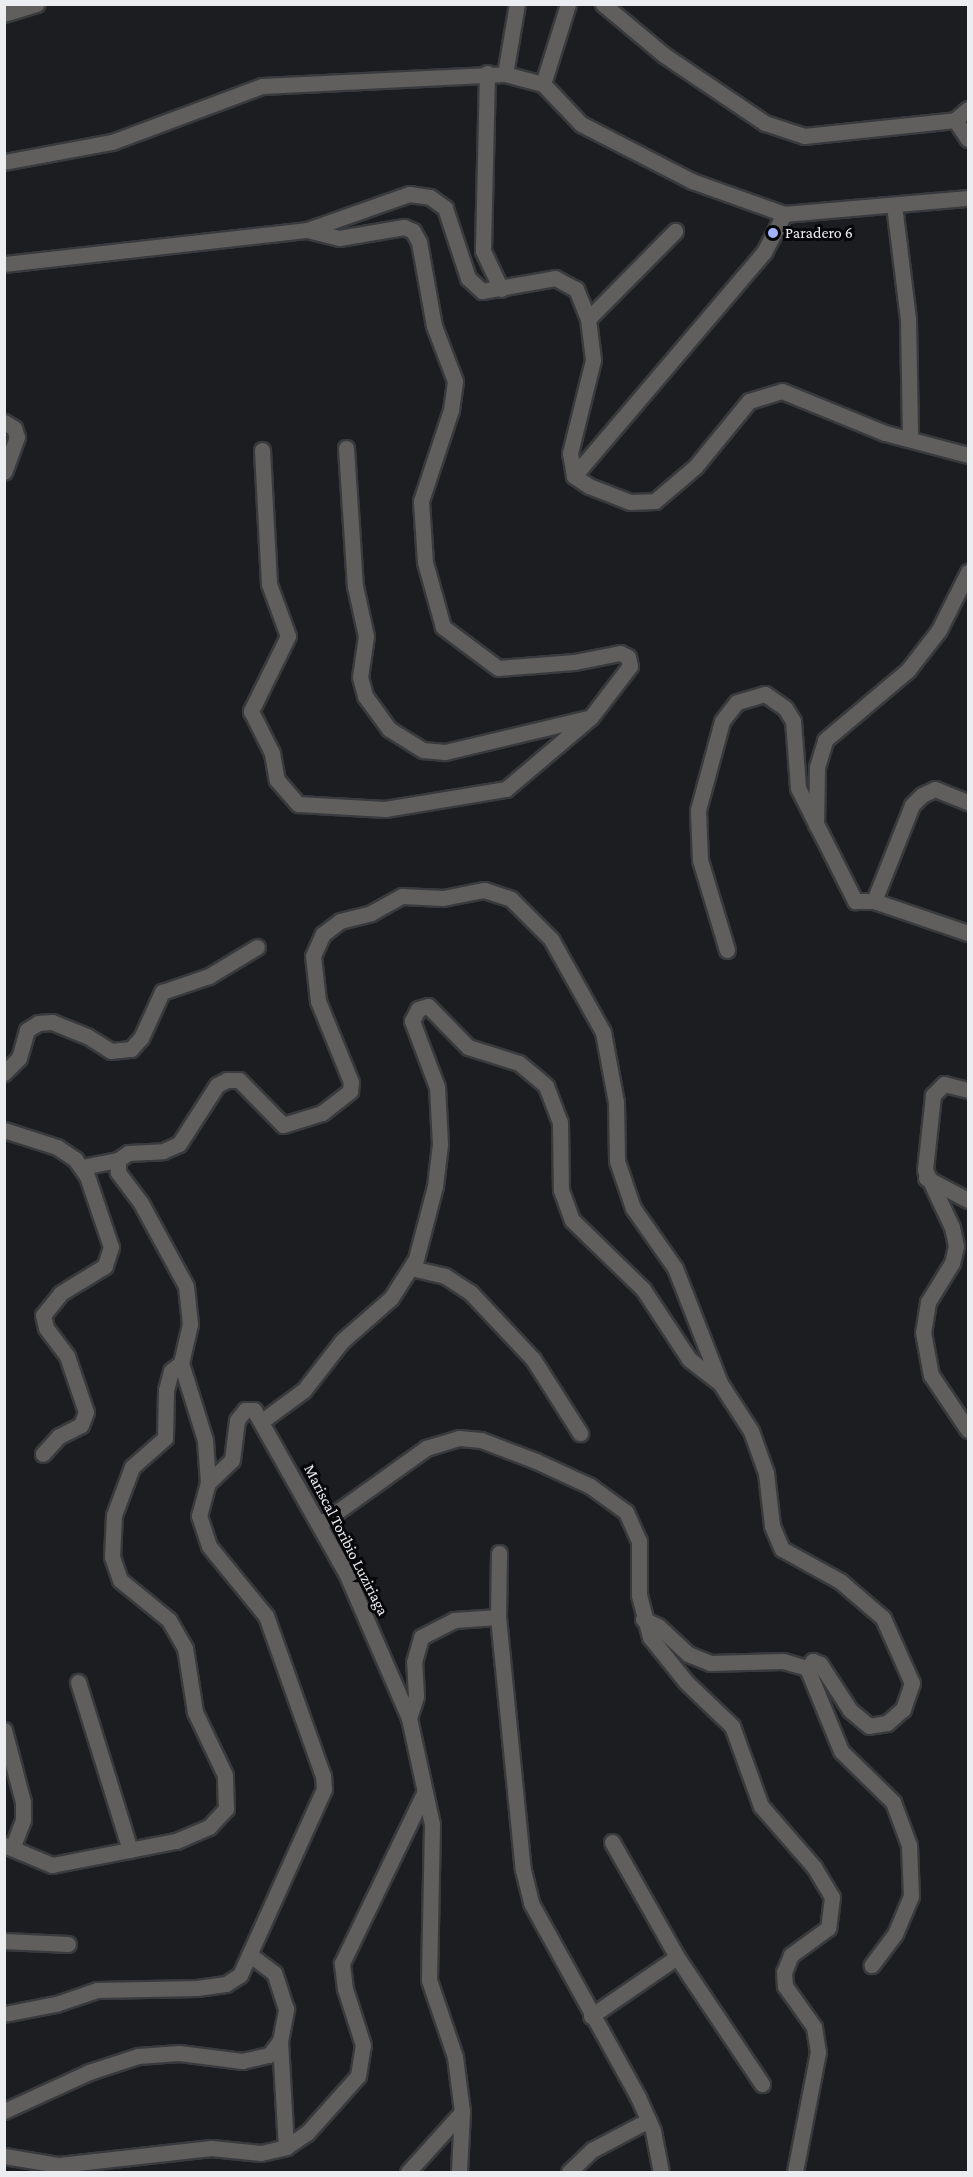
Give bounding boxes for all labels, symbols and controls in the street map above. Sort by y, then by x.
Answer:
place label: Paradero 6 [785,223,853,243]
marker: Paradero 6 [766,226,780,240]
street label: Mariscal Toribio Luziriaga [300,1461,392,1619]

